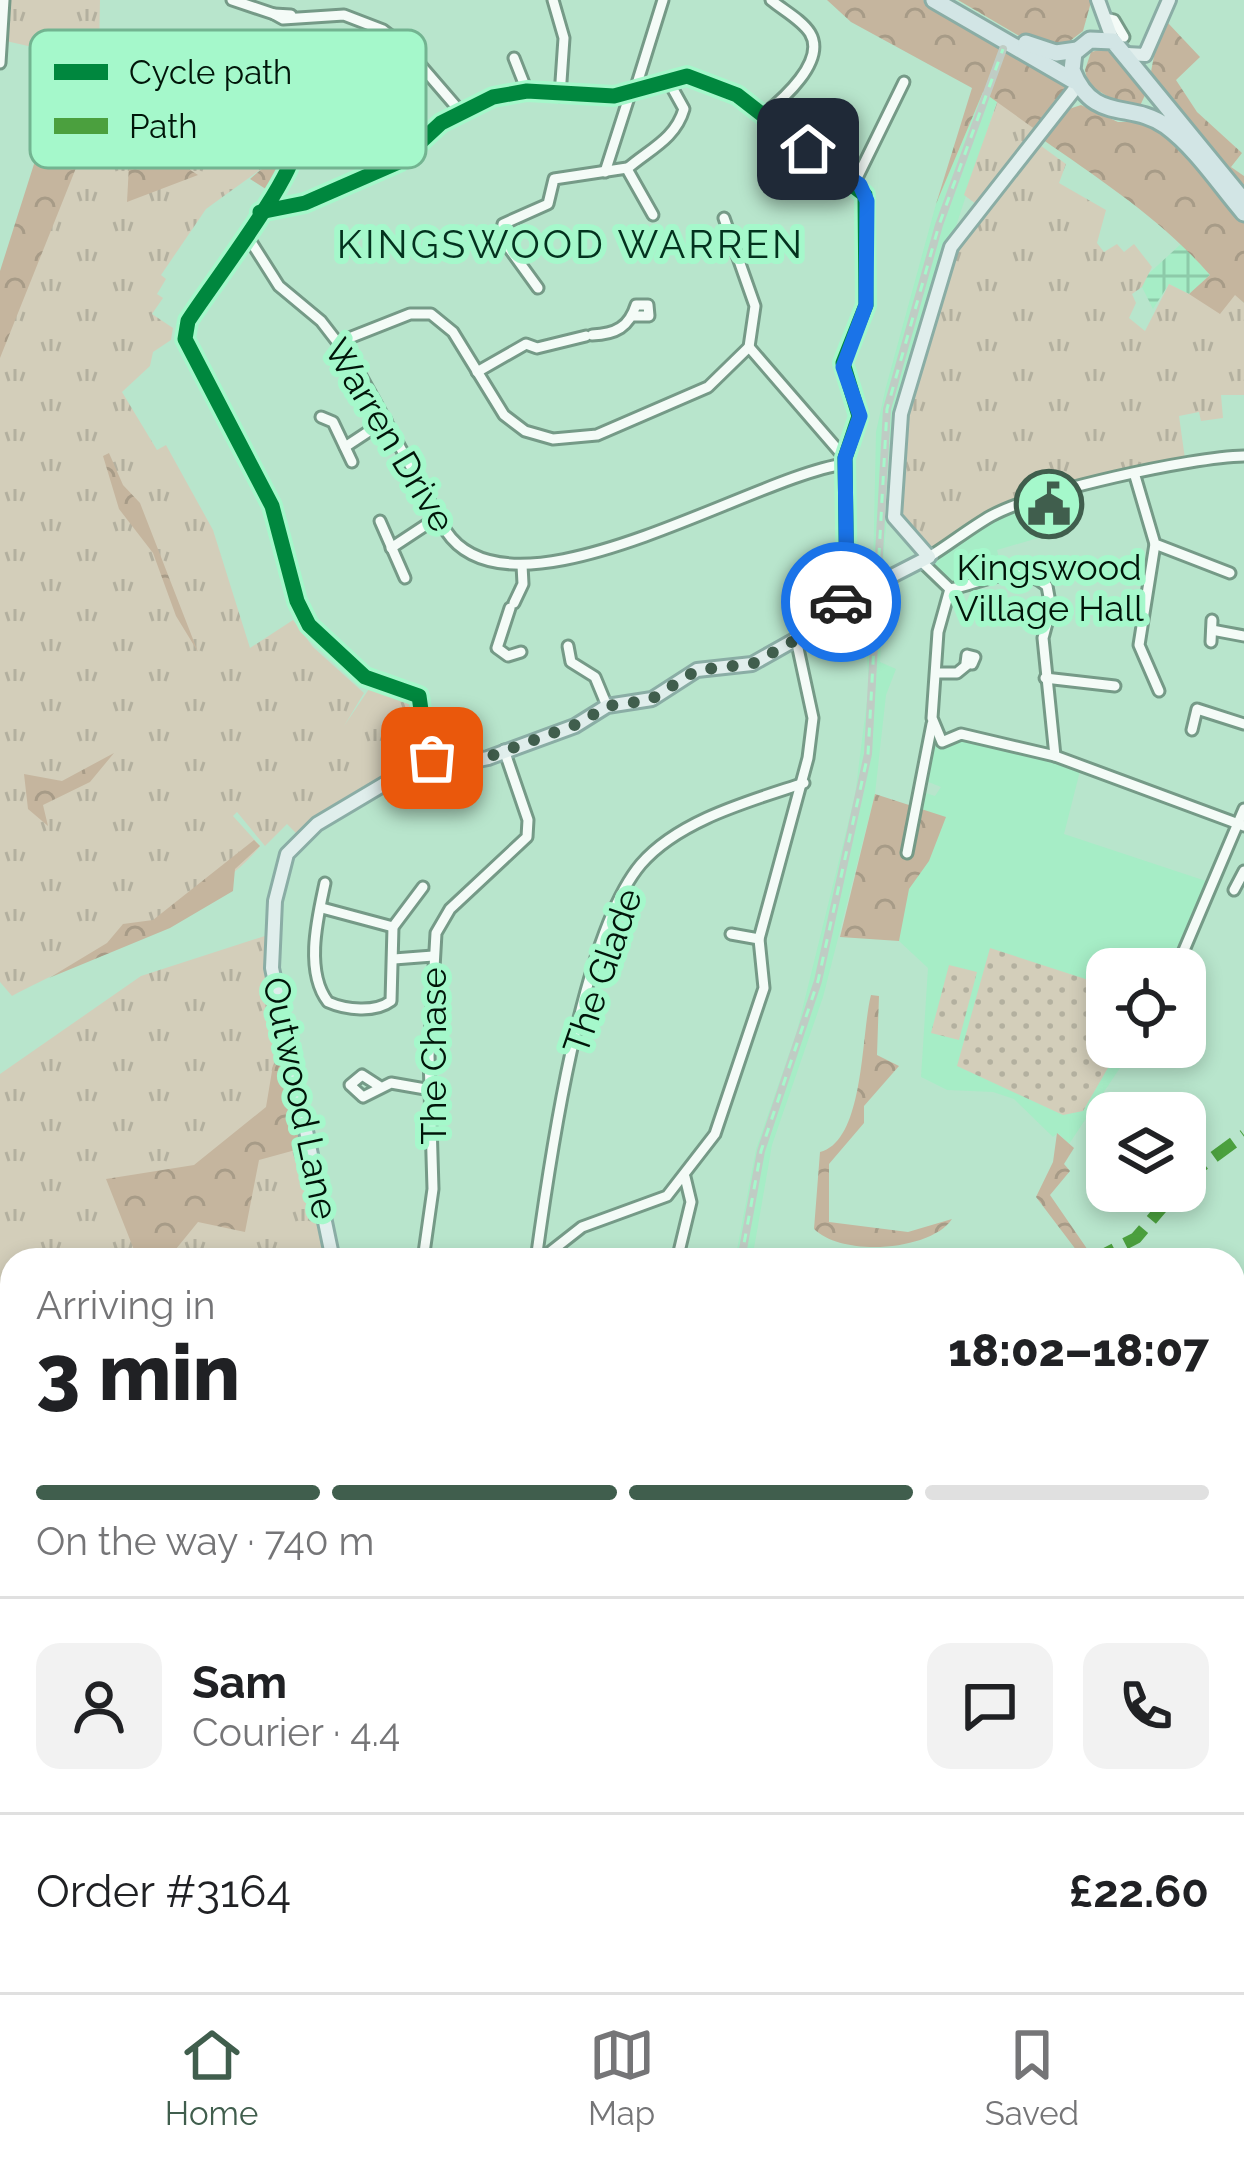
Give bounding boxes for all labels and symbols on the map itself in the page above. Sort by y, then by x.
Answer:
legend [30,30,426,168]
text: Cycle path [129,53,292,92]
pin [757,98,859,200]
text: Path [129,107,198,146]
district label: KINGSWOOD WARREN [337,221,805,267]
street label: Warren Drive [316,331,464,539]
public building icon: Kingswood Village Hall [1014,469,1084,539]
courier [781,542,901,662]
place label: Kingswood Village Hall [954,546,1144,629]
pin [381,707,483,809]
street label: The Glade [554,883,650,1059]
street label: The Chase [412,967,454,1145]
street label: Outwood Lane [255,973,347,1223]

